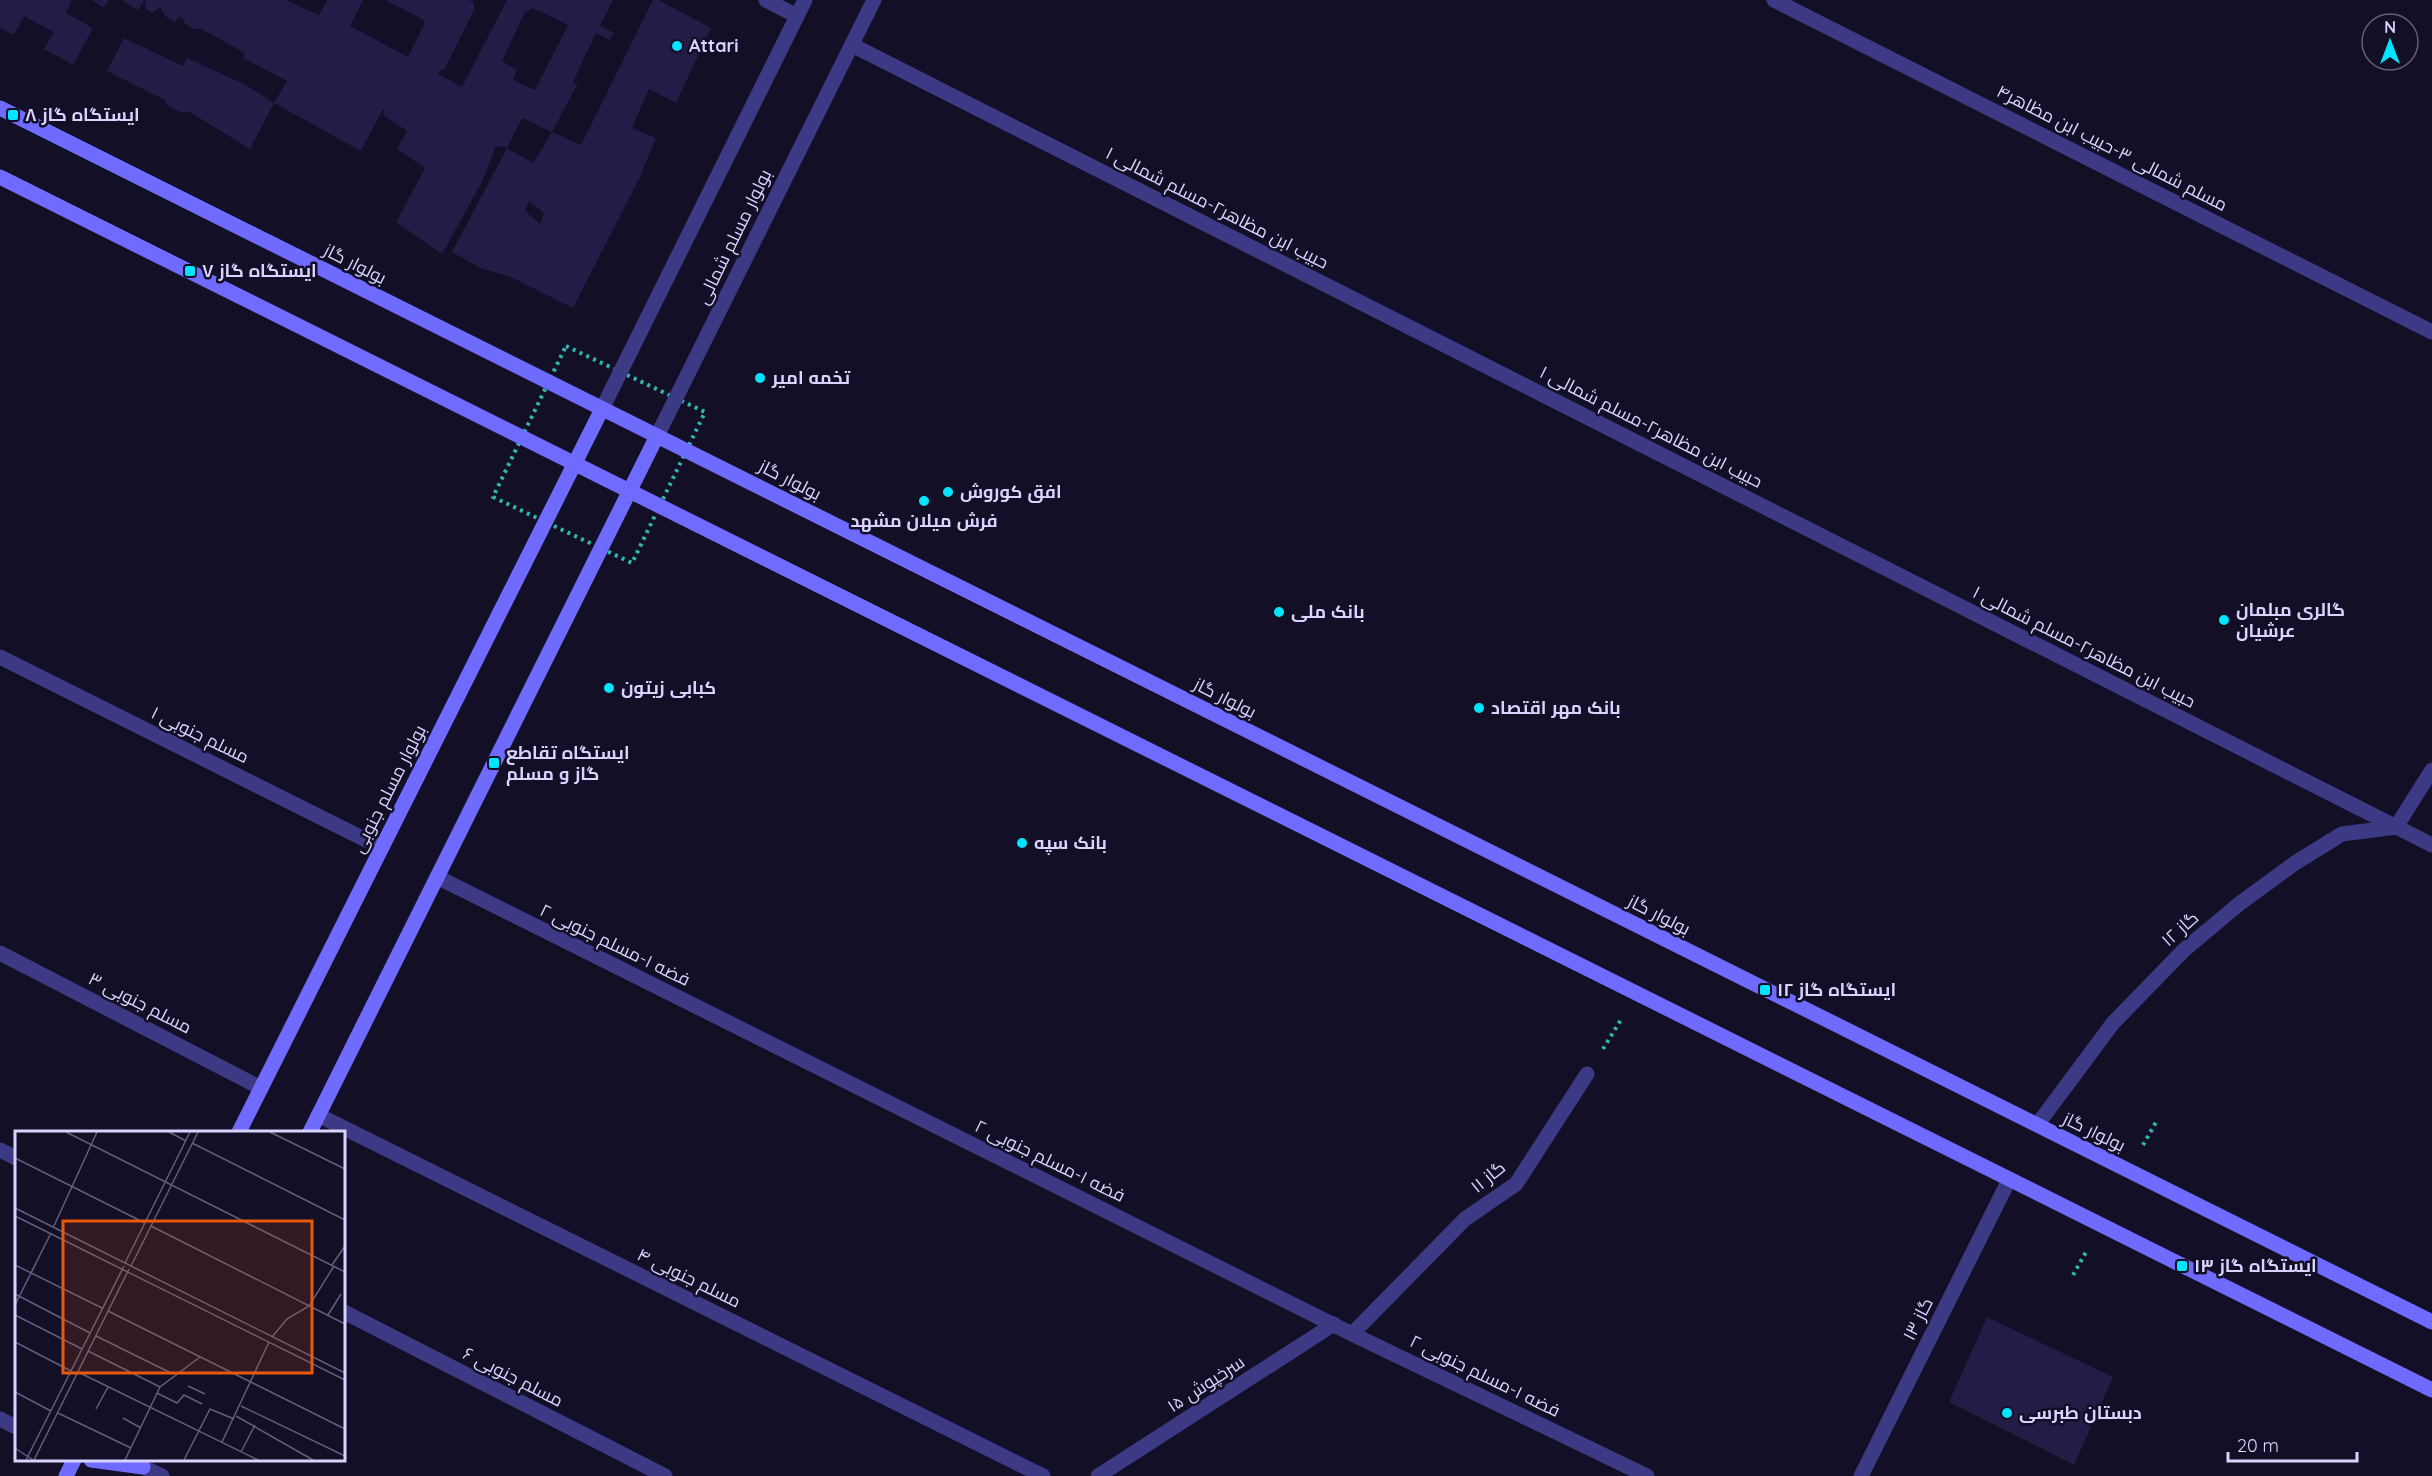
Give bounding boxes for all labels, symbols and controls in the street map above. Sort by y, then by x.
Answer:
north arrow [2360,12,2420,72]
text: N [2384,17,2396,37]
place label: Attari [689,34,739,57]
marker: Attari [670,39,684,53]
street label: مسلم شمالی ۳-حبیب ابن مظاهر۴ [1992,79,2232,217]
place label: ایستگاه گاز ۸ [25,103,140,126]
marker: ایستگاه گاز ۸ [6,108,20,122]
street label: حبیب ابن مظاهر۲-مسلم شمالی ۱ [1102,141,1332,275]
street label: بولوار مسلم شمالی [691,165,777,309]
street label: بولوار گاز [319,238,390,289]
place label: ایستگاه گاز ۷ [202,259,317,282]
marker: ایستگاه گاز ۷ [183,264,197,278]
street label: حبیب ابن مظاهر۲-مسلم شمالی ۱ [1536,360,1766,494]
place label: تخمه امیر [771,366,850,389]
marker: تخمه امیر [753,371,767,385]
street label: بولوار گاز [754,454,825,505]
place label: افق کوروش [960,480,1062,503]
marker: افق کوروش [941,485,955,499]
marker: فرش میلان مشهد [917,494,931,508]
place label: فرش میلان مشهد [850,509,998,532]
street label: حبیب ابن مظاهر۲-مسلم شمالی ۱ [1969,580,2199,714]
place label: گالری مبلمان عرشیان [2236,598,2345,642]
place label: بانک ملی [1291,600,1365,623]
marker: بانک ملی [1272,605,1286,619]
marker: گالری مبلمان عرشیان [2217,613,2231,627]
street label: بولوار گاز [1189,672,1260,723]
place label: کبابی زیتون [621,676,716,699]
marker: کبابی زیتون [602,681,616,695]
place label: بانک مهر اقتصاد [1491,696,1621,719]
street label: ۱ مسلم جنوبی [147,701,253,769]
marker: بانک مهر اقتصاد [1472,701,1486,715]
street label: بولوار مسلم جنوبی [346,721,432,857]
place label: ایستگاه تقاطع گاز و مسلم [506,741,630,786]
marker: ایستگاه تقاطع گاز و مسلم [487,756,501,770]
place label: بانک سپه [1034,831,1107,855]
marker: بانک سپه [1015,836,1029,850]
street label: بولوار گاز [1623,889,1694,940]
street label: فضه ۱-مسلم جنوبی ۲ [536,898,694,992]
street label: گاز ۱۲ [2156,906,2203,951]
street label: مسلم جنوبی ۳ [84,967,196,1039]
place label: ایستگاه گاز ۱۲ [1777,978,1896,1001]
marker: ایستگاه گاز ۱۲ [1758,983,1772,997]
street label: بولوار گاز [2058,1106,2129,1157]
street label: فضه ۱-مسلم جنوبی ۲ [971,1114,1129,1208]
inset map [15,1131,345,1461]
street label: گاز ۱۱ [1466,1156,1510,1198]
street label: مسلم جنوبی ۴ [633,1243,745,1313]
place label: ایستگاه گاز ۱۳ [2194,1254,2317,1277]
marker: ایستگاه گاز ۱۳ [2175,1259,2189,1273]
street label: گاز ۱۳ [1897,1294,1938,1344]
street label: فضه ۱-مسلم جنوبی ۲ [1406,1329,1564,1423]
street label: مسلم جنوبی ۶ [459,1342,567,1412]
street label: سرخپوش ۱۵ [1163,1350,1249,1417]
place label: دبستان طبرسی [2019,1401,2142,1424]
marker: دبستان طبرسی [2000,1406,2014,1420]
scale bar [2228,1425,2357,1463]
text: 20 m [2237,1434,2279,1457]

